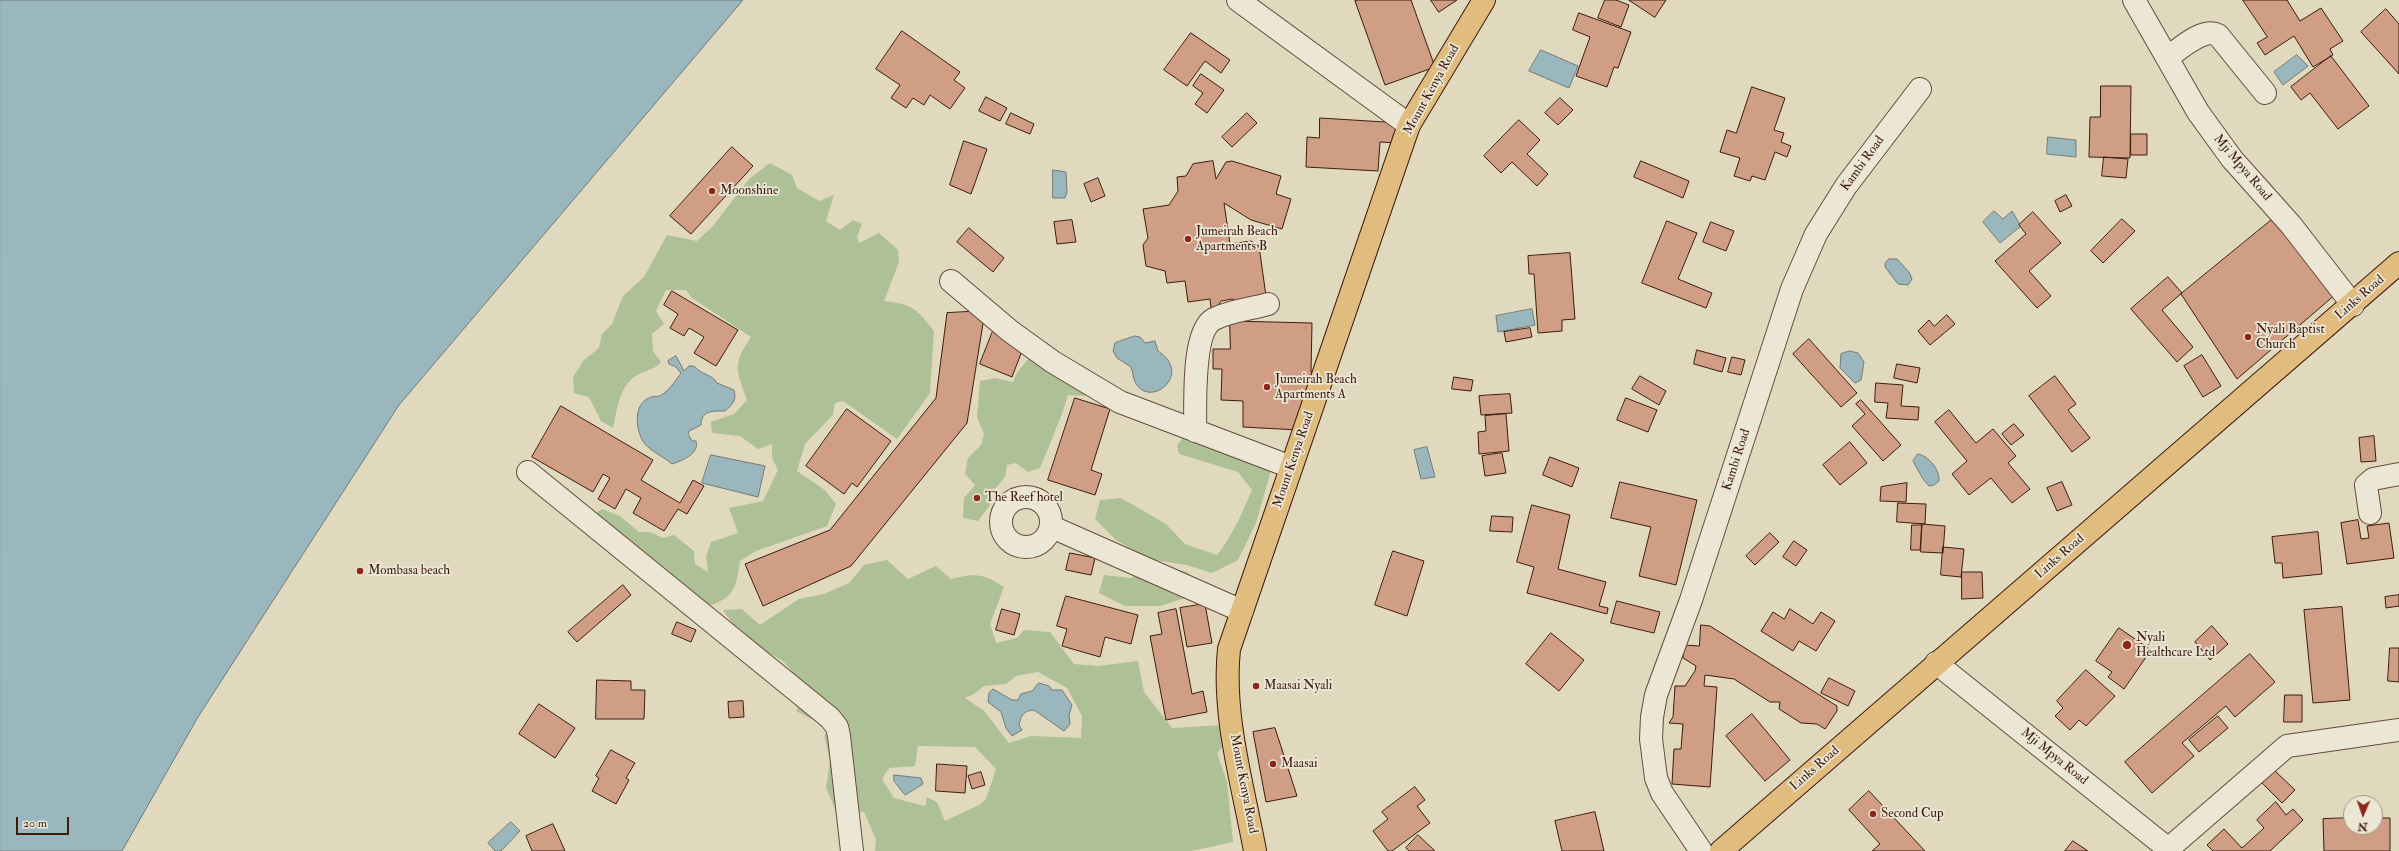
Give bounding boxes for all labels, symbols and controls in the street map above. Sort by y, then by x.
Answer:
street label: Mount Kenya Road [1401,42,1463,138]
street label: Mji Mpya Road [2210,132,2274,204]
street label: Kambi Road [1838,133,1888,195]
place label: Moonshine [720,183,778,199]
marker: Moonshine [707,186,717,196]
place label: Jumeirah Beach Apartments B [1196,224,1278,255]
marker: Jumeirah Beach Apartments B [1183,234,1193,244]
street label: Links Road [2332,272,2388,324]
place label: Nyali Baptist Church [2256,322,2325,353]
marker: Nyali Baptist Church [2243,332,2253,342]
place label: Jumeirah Beach Apartments A [1275,372,1357,403]
marker: Jumeirah Beach Apartments A [1262,382,1272,392]
street label: Mount Kenya Road [1270,410,1318,510]
street label: Kambi Road [1720,427,1754,493]
place label: The Reef hotel [985,490,1063,506]
marker: The Reef hotel [972,493,982,503]
street label: Links Road [2032,531,2088,583]
place label: Mombasa beach [368,563,450,579]
marker: Mombasa beach [355,566,365,576]
place label: Nyali Healthcare Ltd [2136,630,2215,661]
marker: Nyali Healthcare Ltd [2121,639,2133,651]
place label: Maasai Nyali [1264,678,1332,694]
marker: Maasai Nyali [1251,681,1261,691]
street label: Mji Mpya Road [2017,725,2091,789]
street label: Mount Kenya Road [1226,733,1260,835]
street label: Links Road [1787,743,1843,795]
place label: Maasai [1281,756,1317,772]
marker: Maasai [1268,759,1278,769]
north arrow [2343,795,2383,835]
place label: Second Cup [1881,806,1944,822]
scale bar [18,809,71,835]
marker: Second Cup [1868,809,1878,819]
text: 20 m [23,816,47,831]
text: N [2357,820,2368,833]

